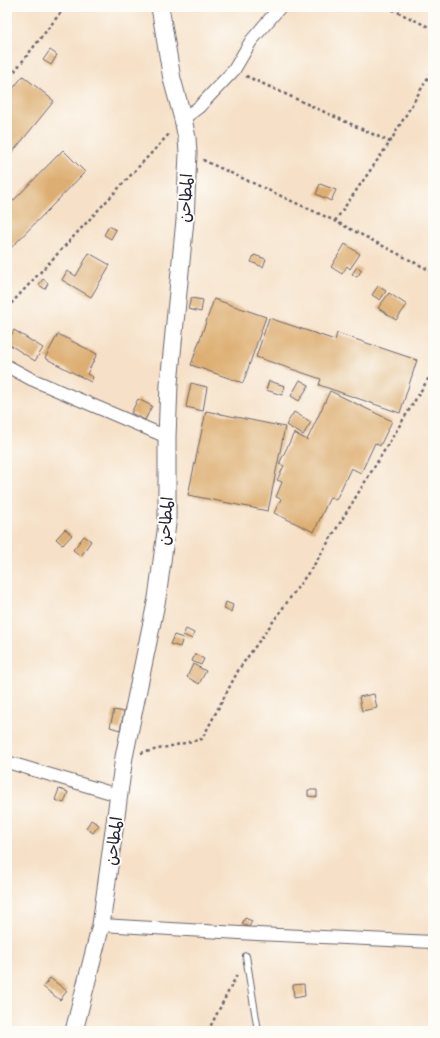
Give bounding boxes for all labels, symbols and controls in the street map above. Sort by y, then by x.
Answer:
street label: المطاحن [174,173,200,223]
street label: المطاحن [153,496,181,546]
street label: المطاحن [100,815,130,867]

